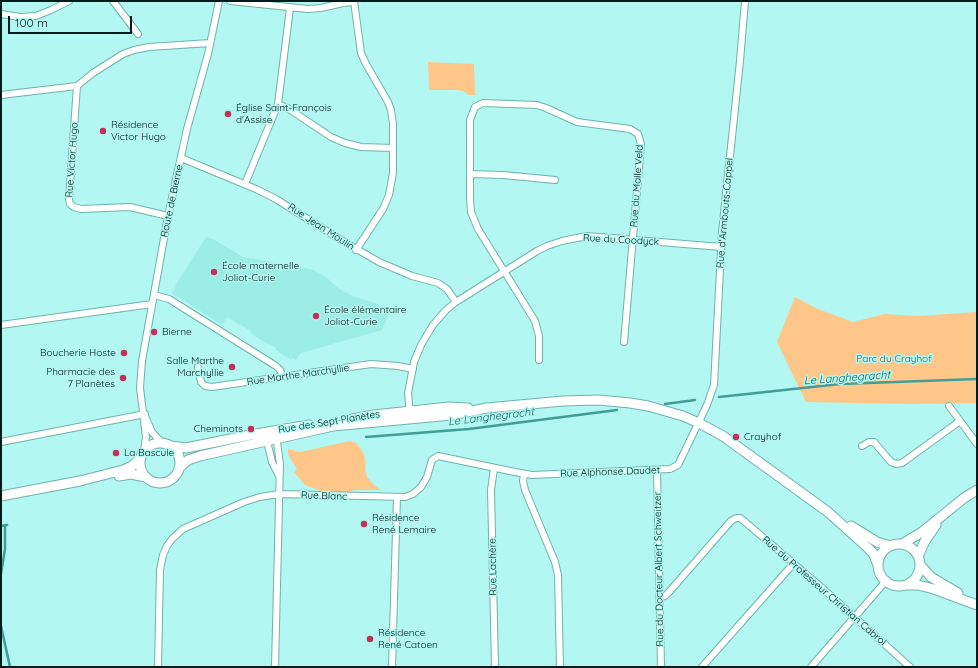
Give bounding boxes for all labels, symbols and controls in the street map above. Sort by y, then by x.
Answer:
scale bar [10,8,134,34]
text: 100 m [15,15,48,30]
place label: Église Saint-François d'Assise [236,102,332,126]
marker: Église Saint-François d'Assise [223,109,233,119]
place label: Résidence Victor Hugo [111,119,166,142]
street label: Rue Victor Hugo [63,122,81,198]
marker: Résidence Victor Hugo [98,126,108,136]
street label: Rue du Maile Veld [628,144,646,228]
street label: Rue d'Armbouts-Cappel [714,157,736,269]
street label: Route de Bierne [158,164,186,238]
street label: Rue Jean Moulin [285,201,357,253]
street label: Rue du Coodyck [583,232,659,248]
place label: École maternelle Joliot-Curie [222,260,299,284]
marker: École maternelle Joliot-Curie [209,267,219,277]
place label: École élémentaire Joliot-Curie [324,304,406,328]
marker: École élémentaire Joliot-Curie [311,311,321,321]
place label: Bierne [162,326,192,338]
marker: Bierne [149,327,159,337]
place label: Boucherie Hoste [40,347,116,359]
marker: Boucherie Hoste [119,348,129,358]
park label: Parc du Crayhof [856,353,932,365]
place label: Salle Marthe Marchyllie [167,355,224,378]
marker: Salle Marthe Marchyllie [227,362,237,372]
street label: Rue Marthe Marchyllie [246,362,350,388]
place label: Pharmacie des 7 Planètes [46,366,115,390]
water label: Le Langhegracht [803,368,891,388]
marker: Pharmacie des 7 Planètes [118,373,128,383]
water label: Le Langhegracht [447,405,535,429]
street label: Rue des Sept Planètes [277,408,381,436]
place label: Cheminots [194,423,243,435]
marker: Cheminots [246,424,256,434]
place label: Crayhof [744,431,781,443]
marker: Crayhof [731,432,741,442]
place label: La Bascule [124,447,174,459]
marker: La Bascule [111,448,121,458]
street label: Rue Alphonse Daudet [560,464,660,480]
street label: Rue Blanc [301,489,347,503]
street label: Rue du Docteur Albert Schweitzer [652,491,666,647]
place label: Résidence René Lemaire [372,512,436,536]
marker: Résidence René Lemaire [359,519,369,529]
street label: Rue du Professeur Christian Cabrol [759,534,889,648]
street label: Rue Lachère [486,538,500,596]
place label: Résidence René Catoen [378,627,438,650]
marker: Résidence René Catoen [365,634,375,644]

